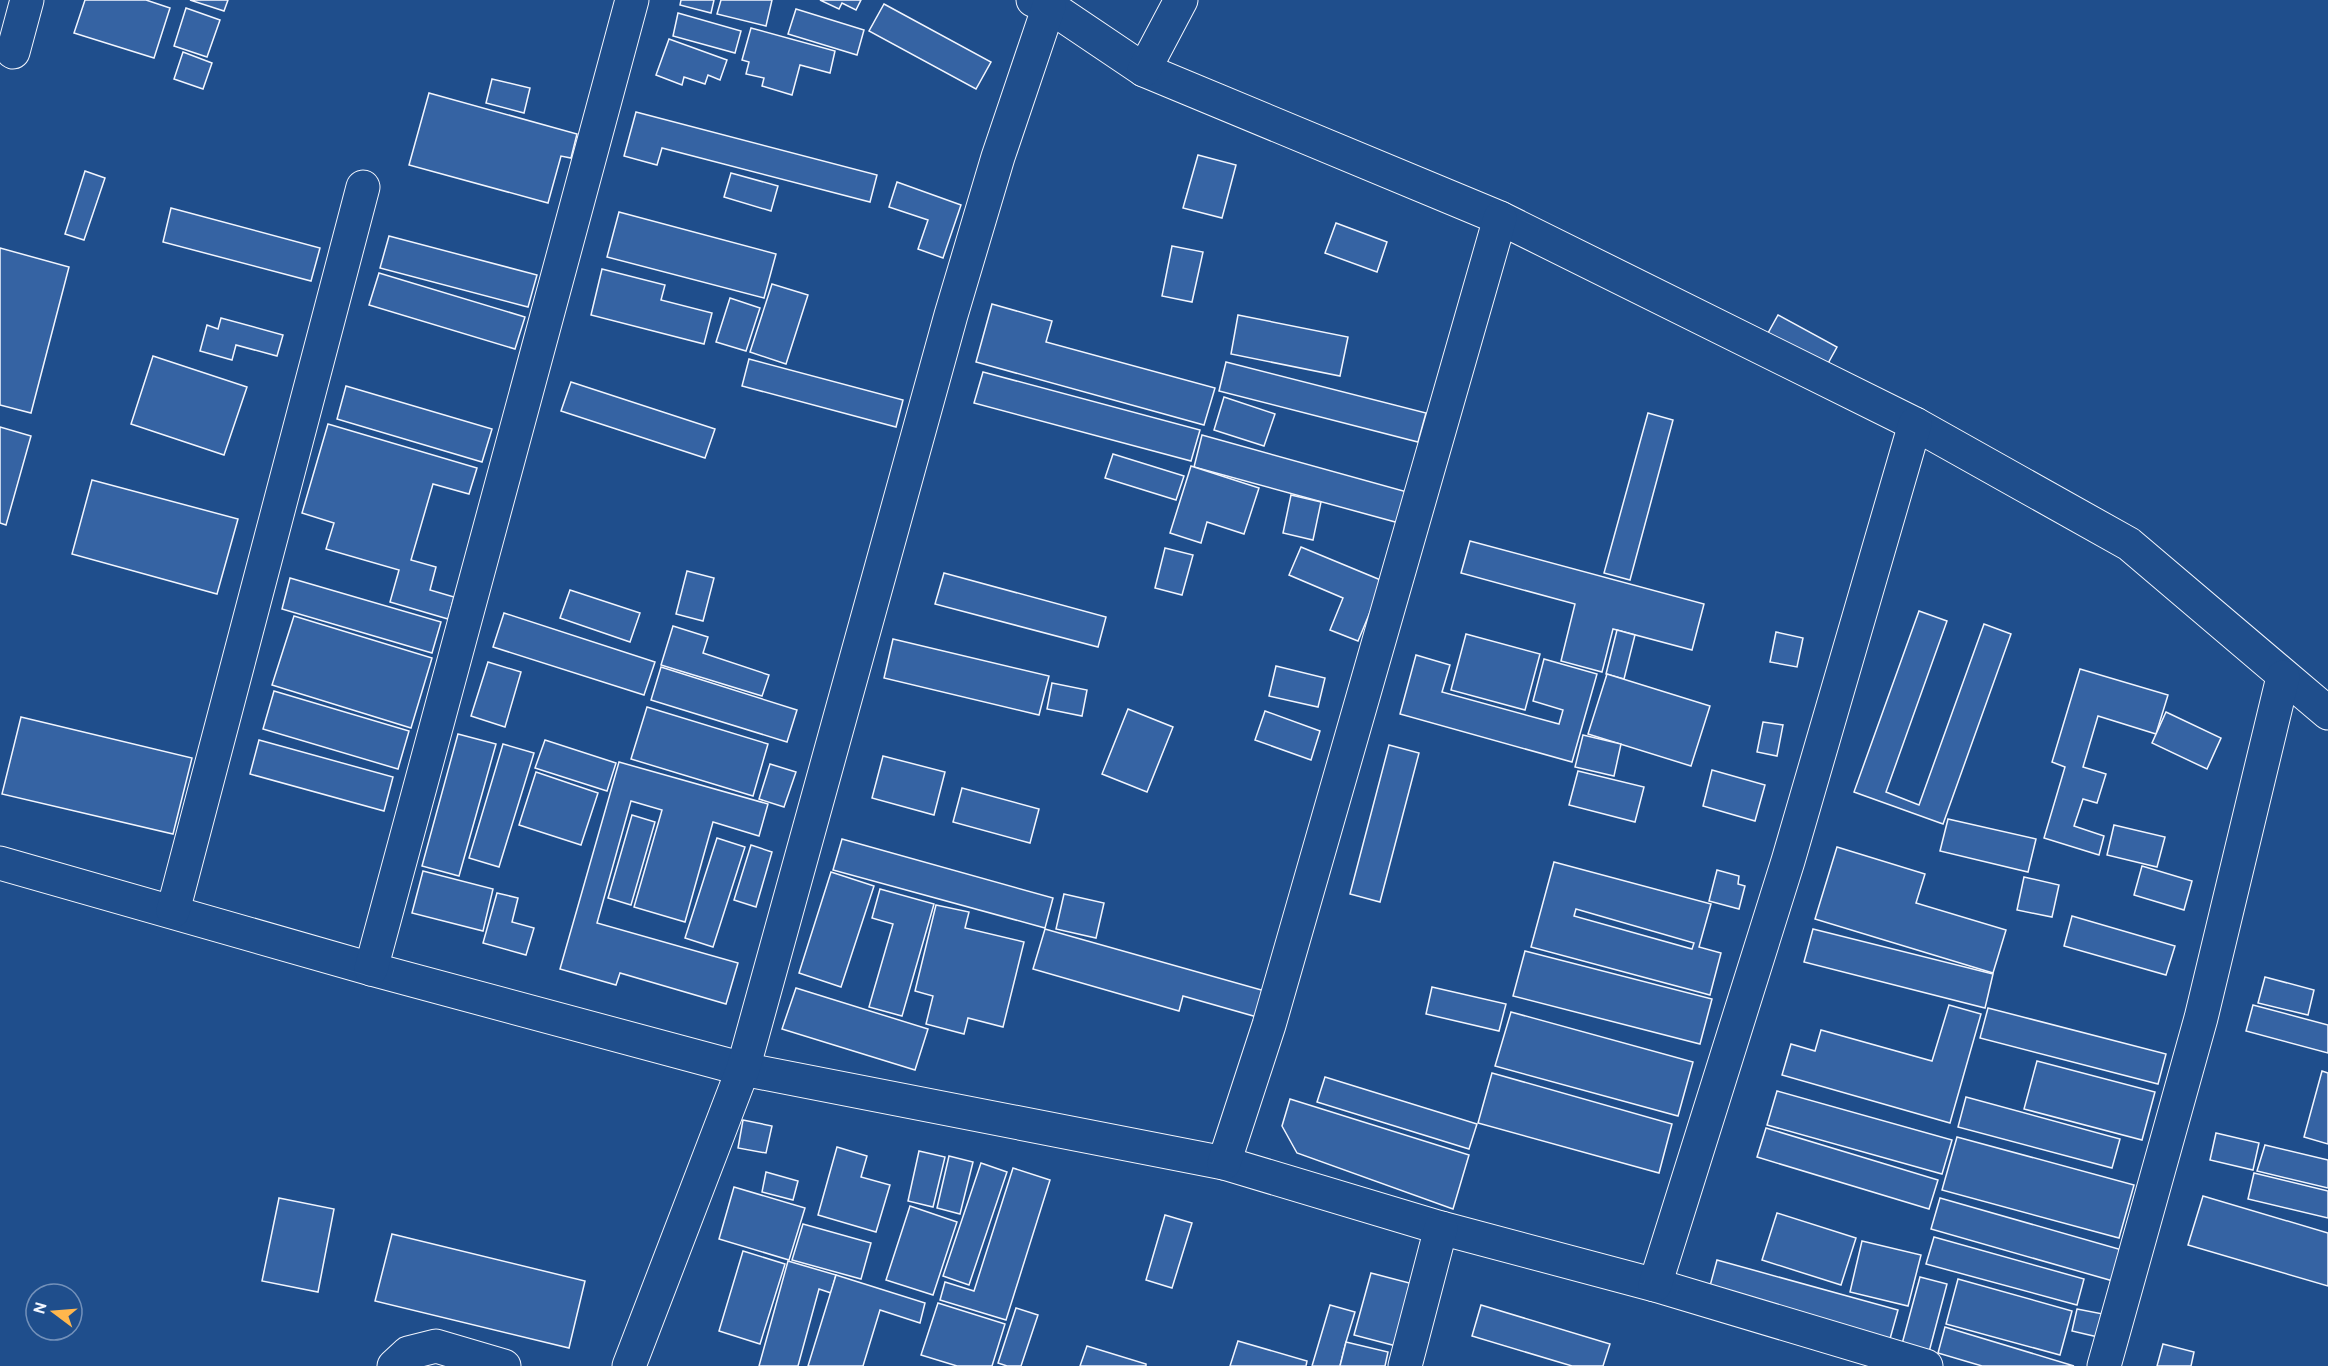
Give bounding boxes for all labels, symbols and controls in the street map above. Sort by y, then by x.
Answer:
north arrow [24,1282,84,1342]
text: N [30,1300,53,1317]

